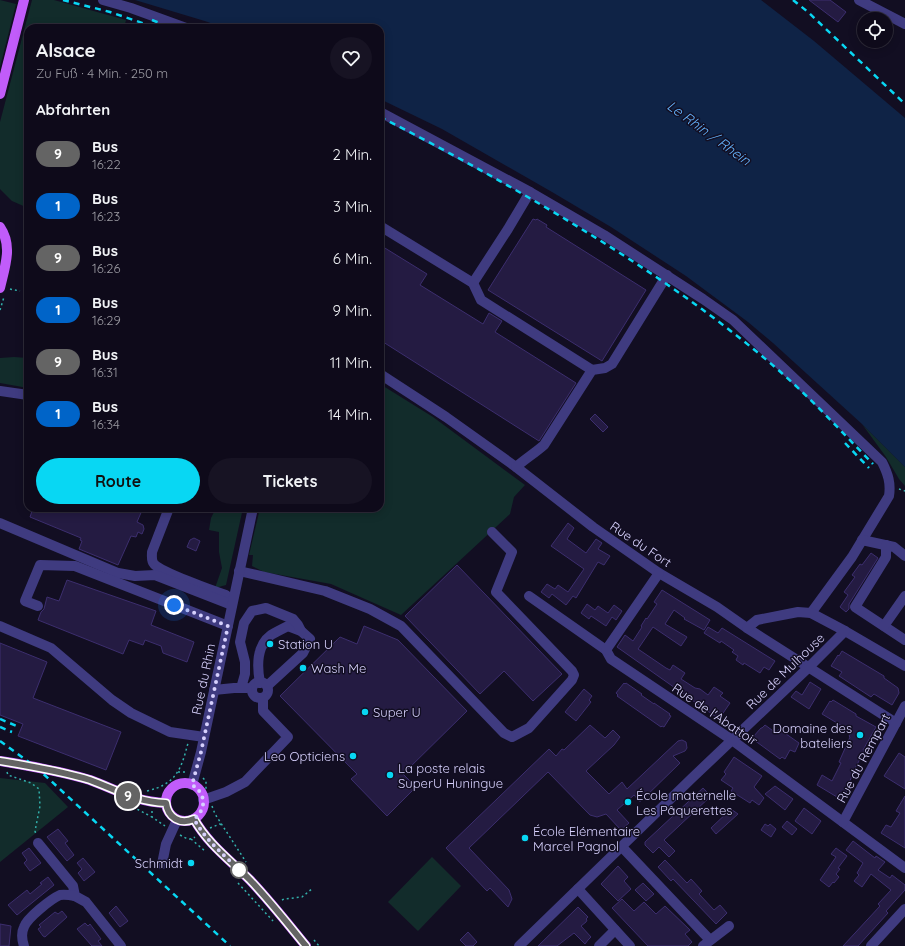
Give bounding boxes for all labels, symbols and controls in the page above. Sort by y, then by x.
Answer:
map controls [857,12,893,48]
button: locate [857,12,893,48]
button: heart [330,37,372,79]
text: Alsace [36,38,96,62]
text: Zu Fuß · 4 Min. · 250 m [36,65,168,81]
water label: Le Rhin / Rhein [664,97,755,170]
text: Abfahrten [36,100,110,119]
text: Bus [92,137,118,156]
text: 9 [54,145,62,163]
text: 2 Min. [333,145,372,164]
text: 16:22 [92,156,121,172]
text: Bus [92,189,118,208]
text: 1 [55,197,61,215]
text: 3 Min. [333,197,372,216]
text: 16:23 [92,208,120,224]
text: Bus [92,241,118,260]
text: 9 [54,249,62,267]
text: 6 Min. [333,249,372,268]
text: 16:26 [92,260,120,276]
text: Bus [92,293,118,312]
text: 1 [55,301,61,319]
text: 9 Min. [333,301,372,320]
text: 16:29 [92,312,121,328]
text: Bus [92,345,118,364]
text: 9 [54,353,62,371]
text: 11 Min. [330,353,372,372]
text: 16:31 [92,364,118,380]
text: Bus [92,397,118,416]
text: 1 [55,405,61,423]
text: 14 Min. [328,405,372,424]
text: 16:34 [92,416,120,432]
button: Route [36,458,200,504]
button: Tickets [208,458,372,504]
street label: Rue du Fort [607,518,675,570]
your location [164,595,184,615]
street label: Rue de Mulhouse [742,630,828,712]
place label: Station U [278,636,333,652]
marker: Station U [265,639,275,649]
street label: Rue du Rhin [188,642,218,716]
place label: Wash Me [311,660,366,676]
marker: Wash Me [298,663,308,673]
street label: Rue de l'Abattoir [669,679,761,749]
place label: Super U [373,704,421,720]
marker: Super U [360,707,370,717]
street label: Rue du Rempart [833,711,893,805]
place label: Domaine des bateliers [772,720,852,751]
marker: Domaine des bateliers [855,730,865,740]
place label: Leo Opticiens [264,748,345,764]
marker: Leo Opticiens [348,751,358,761]
place label: La poste relais SuperU Huningue [398,760,503,791]
marker: La poste relais SuperU Huningue [385,770,395,780]
line badge: 9 [115,783,141,809]
text: 9 [124,787,132,805]
place label: École maternelle Les Pâquerettes [636,787,736,818]
marker: École maternelle Les Pâquerettes [623,797,633,807]
place label: École Elémentaire Marcel Pagnol [533,823,640,854]
marker: École Elémentaire Marcel Pagnol [520,833,530,843]
place label: Schmidt [135,855,183,871]
marker: Schmidt [186,858,196,868]
unlabelled marker [230,861,248,879]

